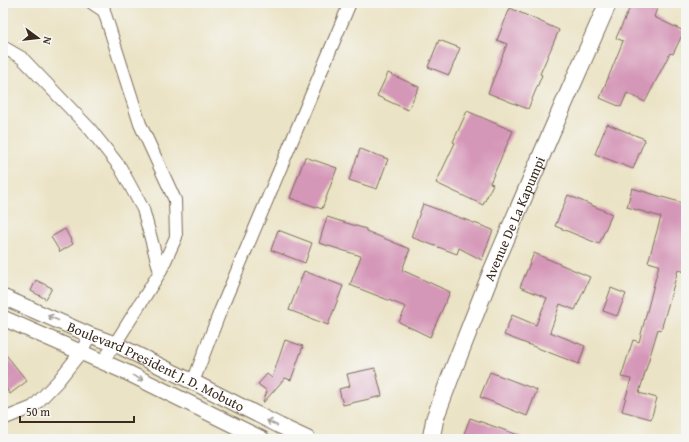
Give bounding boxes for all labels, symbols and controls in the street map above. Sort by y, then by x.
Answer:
north arrow [18,18,58,58]
text: N [39,35,56,47]
street label: Avenue De La Kapumpi [479,153,550,284]
one-way arrow [47,314,59,322]
street label: Boulevard President J. D. Mobuto [64,316,248,416]
one-way arrow [132,375,144,382]
scale bar [20,398,134,424]
text: 50 m [26,403,50,420]
one-way arrow [267,418,279,426]

